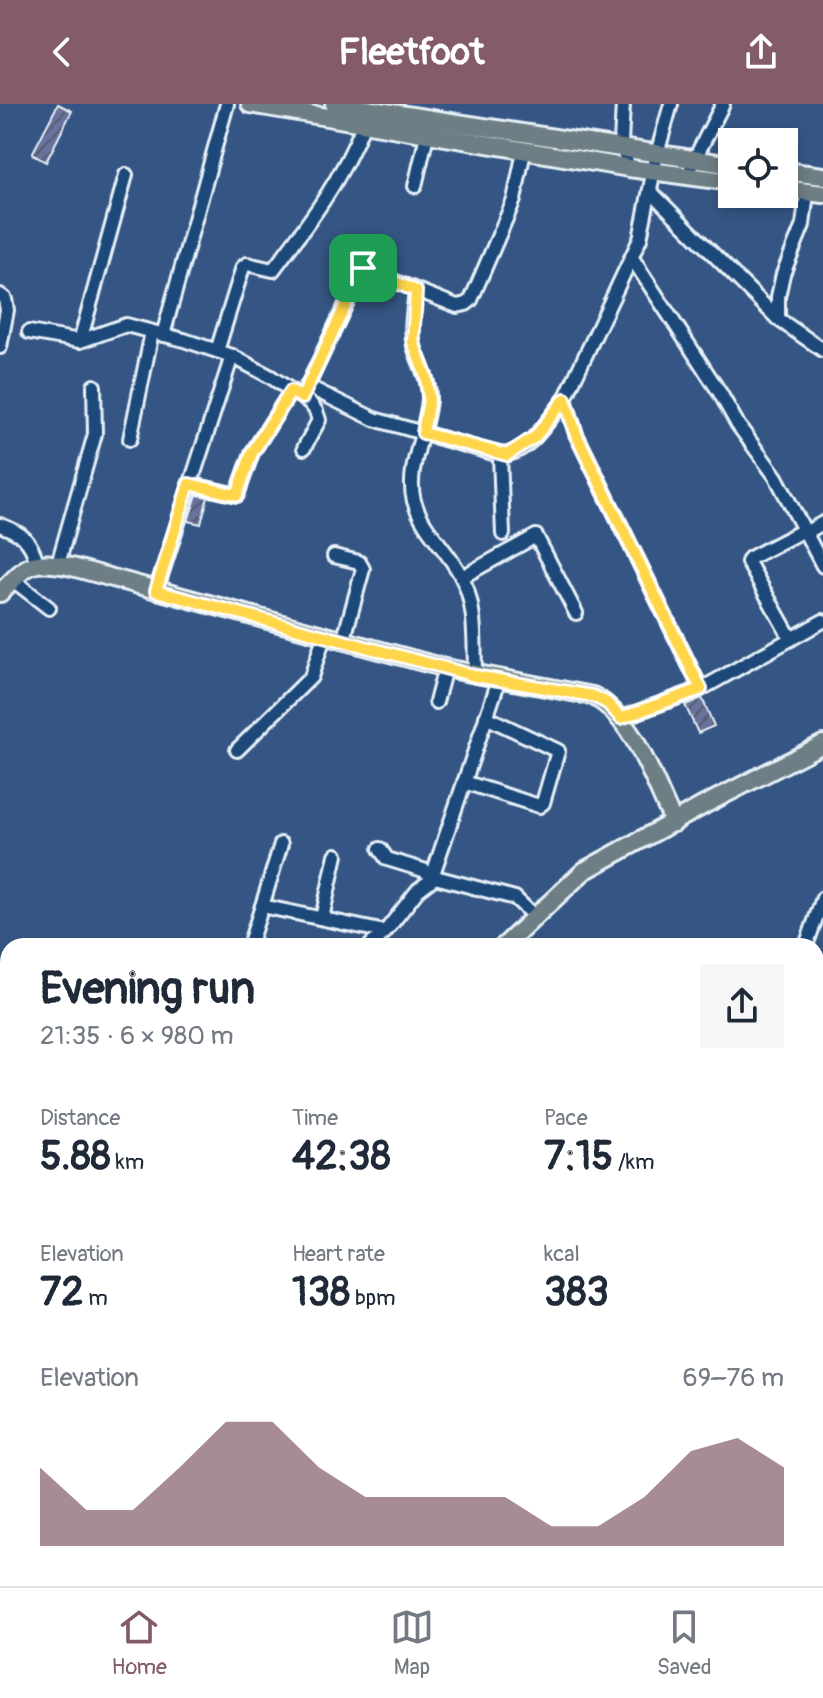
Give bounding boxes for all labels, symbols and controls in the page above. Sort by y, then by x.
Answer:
icon: back [40,30,84,74]
text: Fleetfoot [339,30,484,75]
icon: share [739,30,783,74]
map controls [718,128,798,208]
button: locate [718,128,798,208]
pin [329,234,397,302]
icon: arrive [341,246,385,290]
text: Evening run [40,962,255,1017]
button: share [700,964,784,1048]
text: 21:35 · 6 × 980 m [40,1020,234,1052]
text: Distance [40,1104,120,1132]
text: Time [292,1104,338,1132]
text: Pace [544,1104,588,1132]
text: 5.88 [40,1132,111,1181]
text: 42:38 [292,1132,391,1181]
text: 7:15 [544,1132,613,1181]
text: km [111,1148,144,1176]
text: /km [613,1148,655,1176]
text: Elevation [40,1240,124,1268]
text: Heart rate [292,1240,385,1268]
text: kcal [544,1240,580,1268]
text: 72 [40,1268,84,1317]
text: 138 [292,1268,350,1317]
text: 383 [544,1268,609,1317]
text: m [84,1284,108,1312]
text: bpm [350,1284,396,1312]
text: Elevation [40,1362,139,1394]
text: 69–76 m [683,1362,784,1394]
tab: Home [111,1605,167,1681]
tab: Map [390,1605,434,1681]
tab: Saved [657,1605,711,1681]

